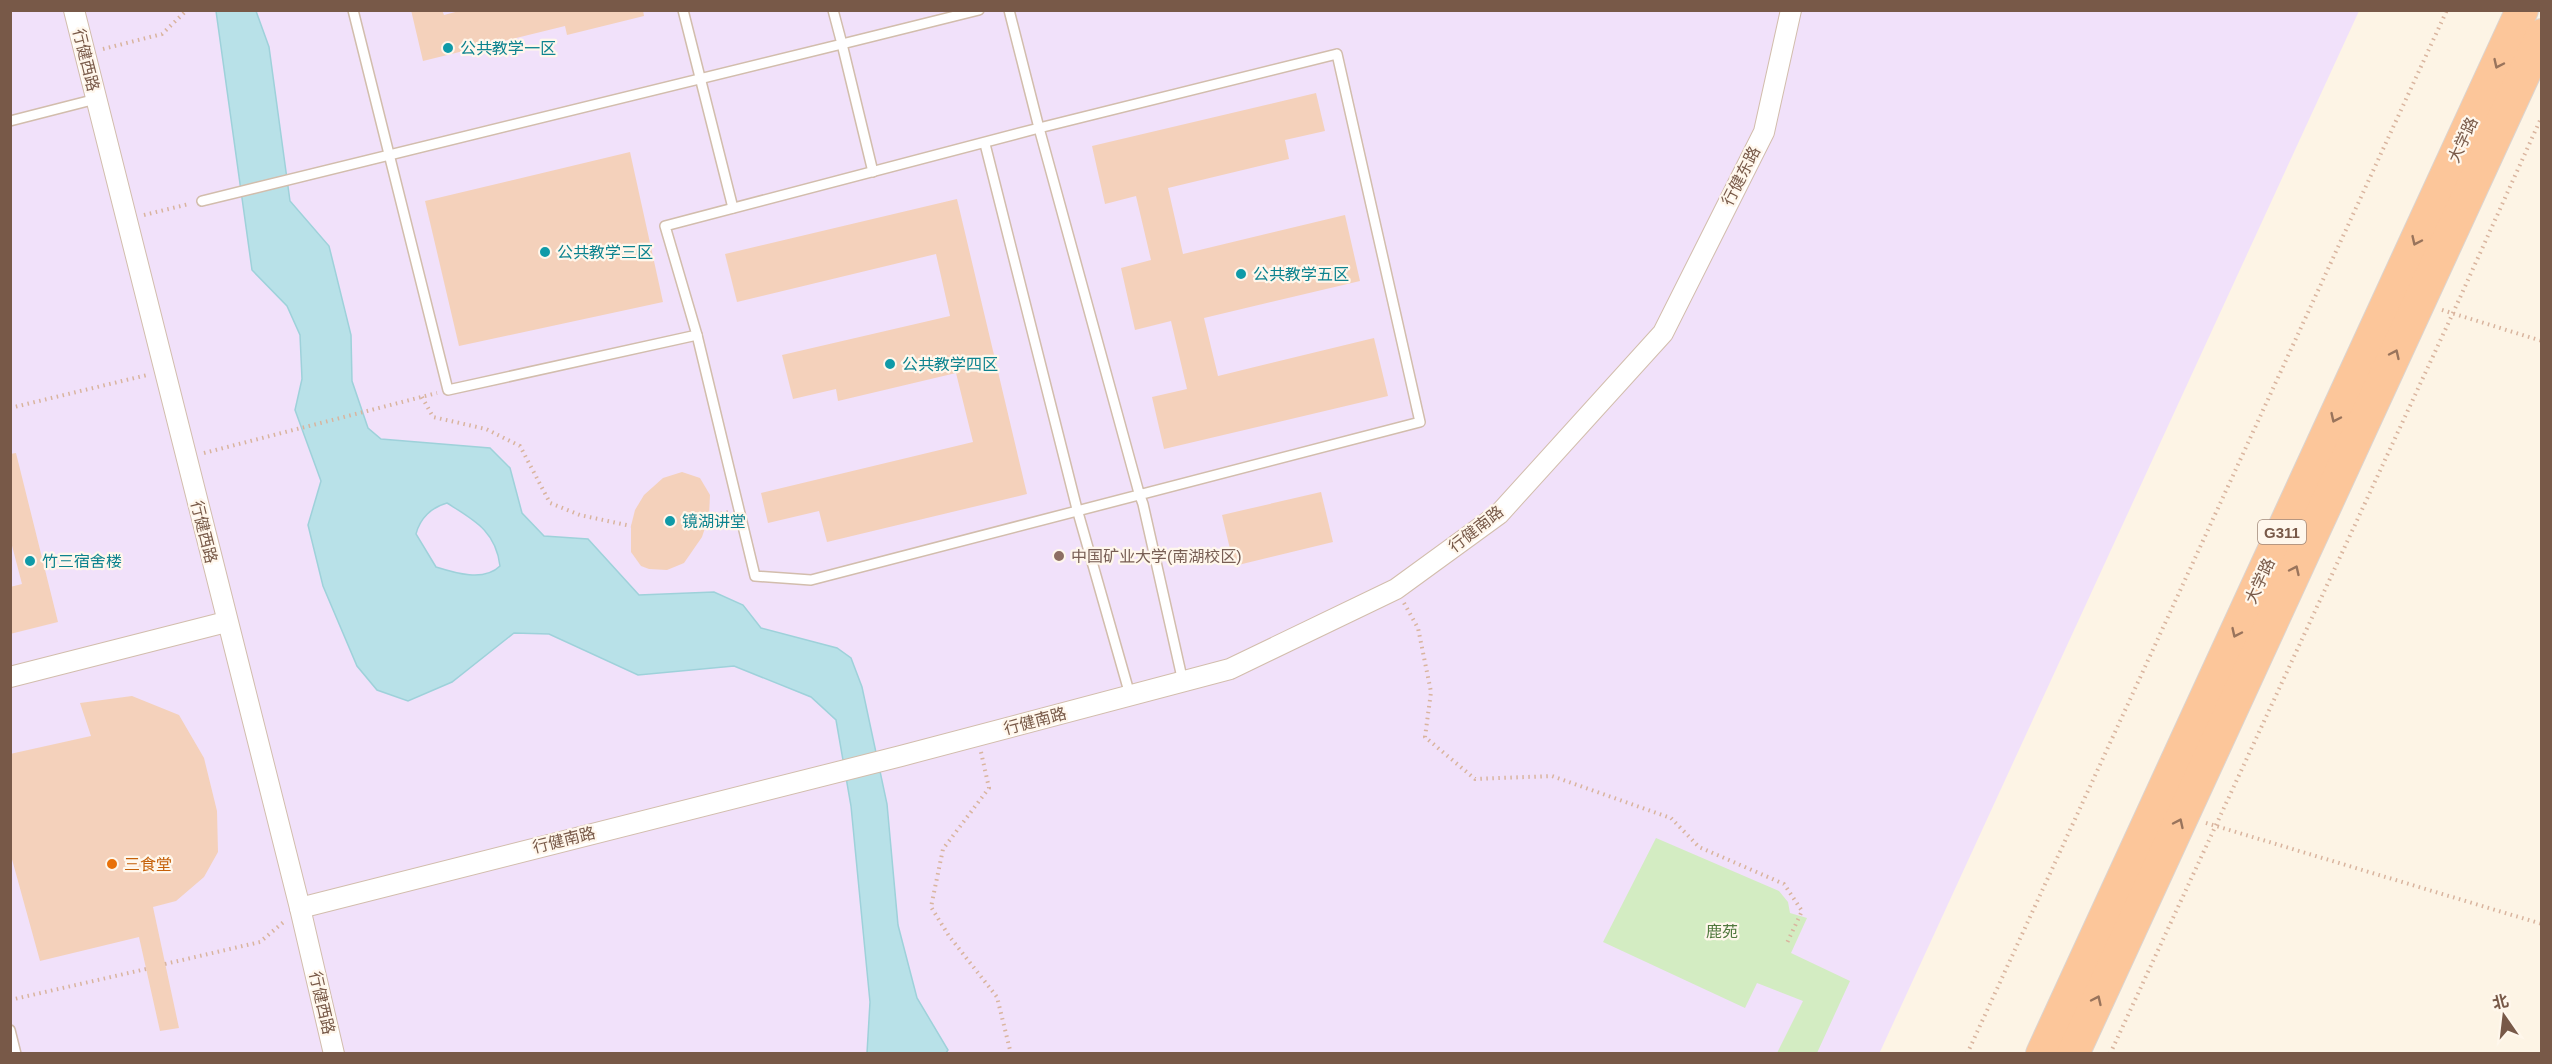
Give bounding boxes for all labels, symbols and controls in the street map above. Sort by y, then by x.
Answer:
street label: 行健西路 [70,27,102,93]
place label: 公共教学一区 [460,40,556,57]
marker: 公共教学一区 [441,41,455,55]
one-way arrow [2493,57,2505,68]
street label: 大学路 [2445,115,2481,165]
street label: 行健东路 [1719,144,1763,208]
one-way arrow [2412,234,2424,245]
place label: 公共教学三区 [557,244,653,261]
marker: 公共教学三区 [538,245,552,259]
place label: 公共教学五区 [1253,266,1349,283]
marker: 公共教学五区 [1234,267,1248,281]
one-way arrow [2387,350,2399,361]
place label: 公共教学四区 [902,356,998,373]
marker: 公共教学四区 [883,357,897,371]
one-way arrow [2330,411,2342,422]
street label: 行健西路 [188,499,220,565]
street label: 行健南路 [1446,503,1506,555]
place label: 镜湖讲堂 [682,513,746,530]
marker: 镜湖讲堂 [663,514,677,528]
road number: G311 [2258,520,2306,544]
place label: 中国矿业大学(南湖校区) [1071,548,1242,565]
marker: 中国矿业大学(南湖校区) [1052,549,1066,563]
place label: 竹三宿舍楼 [42,553,122,570]
marker: 竹三宿舍楼 [23,554,37,568]
street label: 大学路 [2242,556,2278,606]
one-way arrow [2288,565,2300,576]
one-way arrow [2231,627,2243,638]
street label: 行健南路 [1002,705,1068,737]
one-way arrow [2171,819,2183,830]
street label: 行健南路 [531,824,597,856]
place label: 三食堂 [124,856,172,873]
marker: 三食堂 [105,857,119,871]
park label: 鹿苑 [1706,923,1738,940]
street label: 行健西路 [307,970,337,1036]
north arrow [2474,986,2534,1046]
text: 北 [2491,992,2510,1012]
one-way arrow [2090,996,2102,1007]

